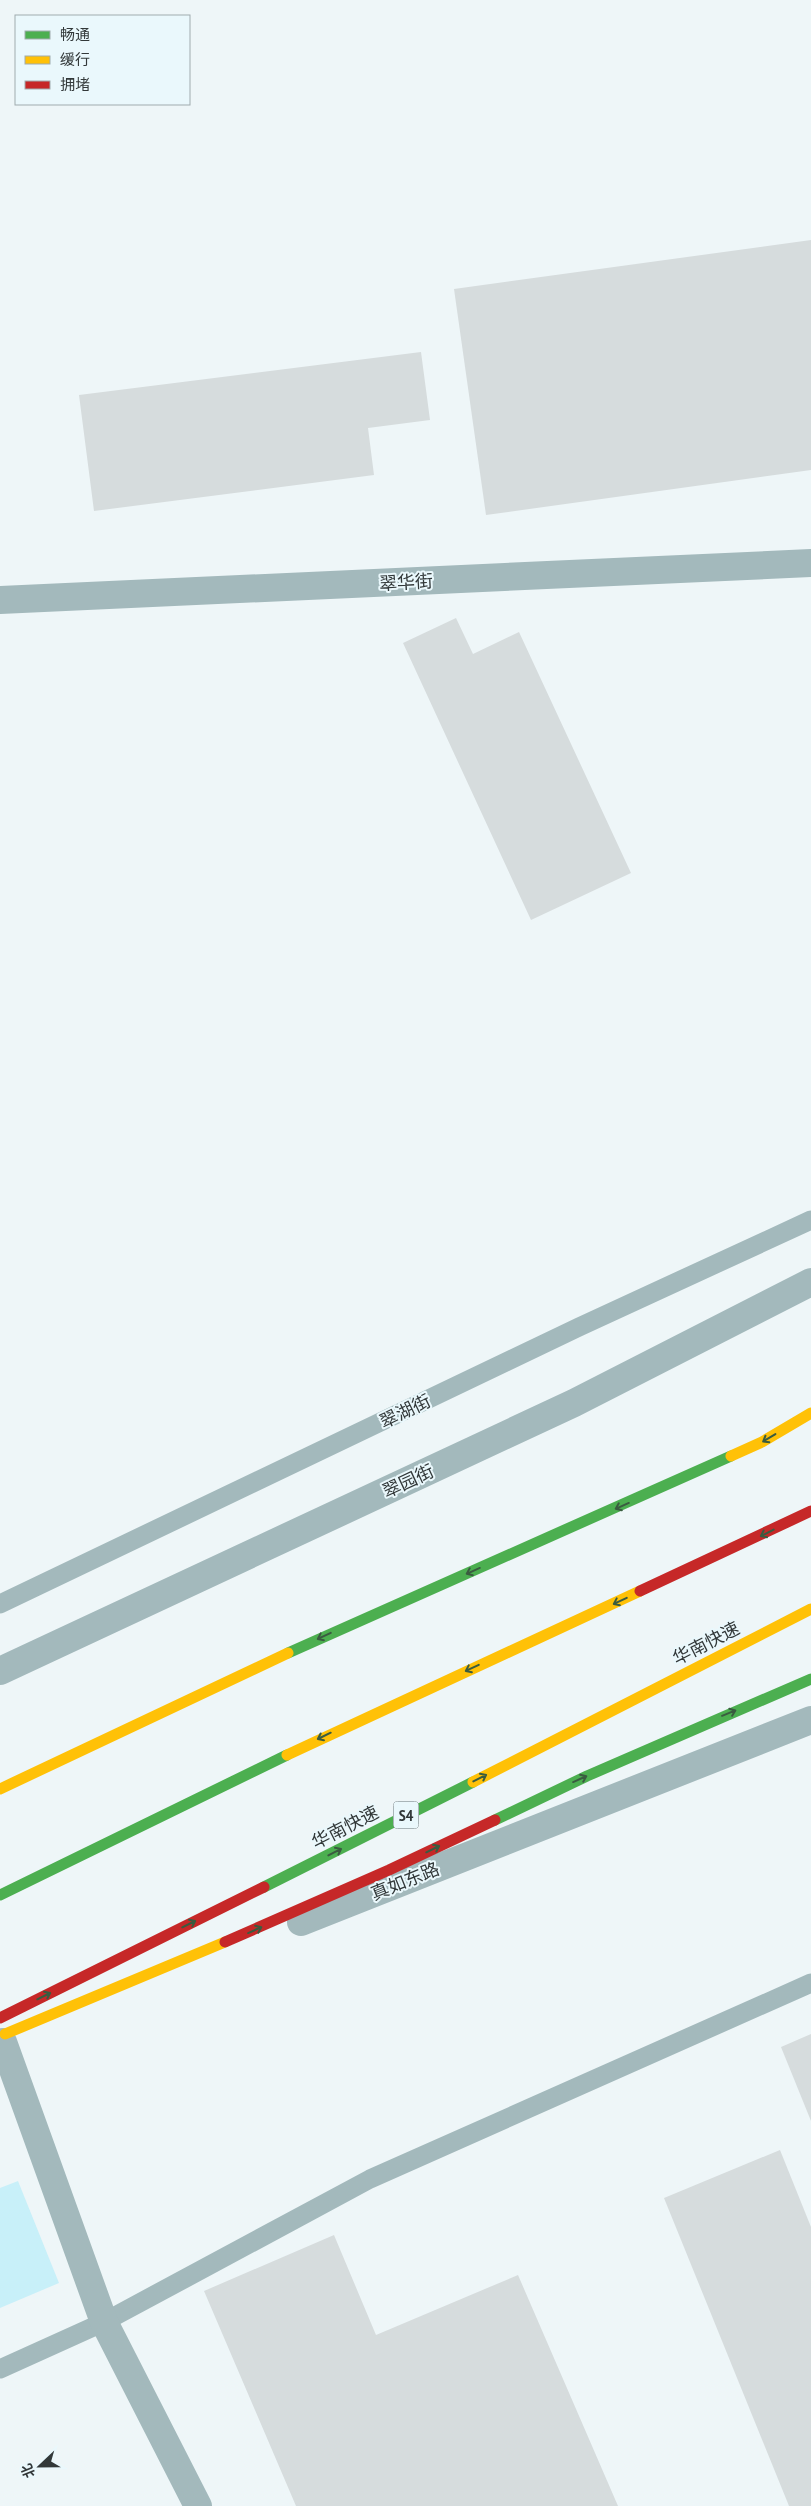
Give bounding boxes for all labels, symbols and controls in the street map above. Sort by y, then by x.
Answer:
legend [15,15,190,105]
text: 畅通 [60,25,90,44]
text: 缓行 [60,50,90,69]
text: 拥堵 [60,75,90,94]
street label: 翠华街 [378,569,434,595]
street label: 翠湖街 [376,1389,434,1433]
one-way arrow [763,1433,777,1443]
street label: 翠园街 [379,1459,437,1503]
one-way arrow [615,1502,630,1512]
one-way arrow [760,1528,775,1538]
one-way arrow [466,1566,481,1576]
one-way arrow [613,1596,628,1606]
street label: 华南快速 [669,1616,743,1670]
one-way arrow [317,1632,332,1641]
one-way arrow [465,1664,480,1674]
one-way arrow [721,1708,736,1717]
one-way arrow [317,1732,332,1741]
one-way arrow [472,1773,487,1783]
one-way arrow [572,1773,587,1783]
street label: 华南快速 [308,1800,382,1854]
road number: S4 [394,1802,418,1828]
one-way arrow [425,1843,440,1853]
one-way arrow [327,1847,342,1856]
street label: 真如东路 [367,1857,443,1905]
one-way arrow [182,1919,197,1929]
one-way arrow [247,1924,262,1934]
one-way arrow [36,1991,51,2001]
north arrow [15,2441,65,2491]
text: 北 [17,2461,39,2481]

